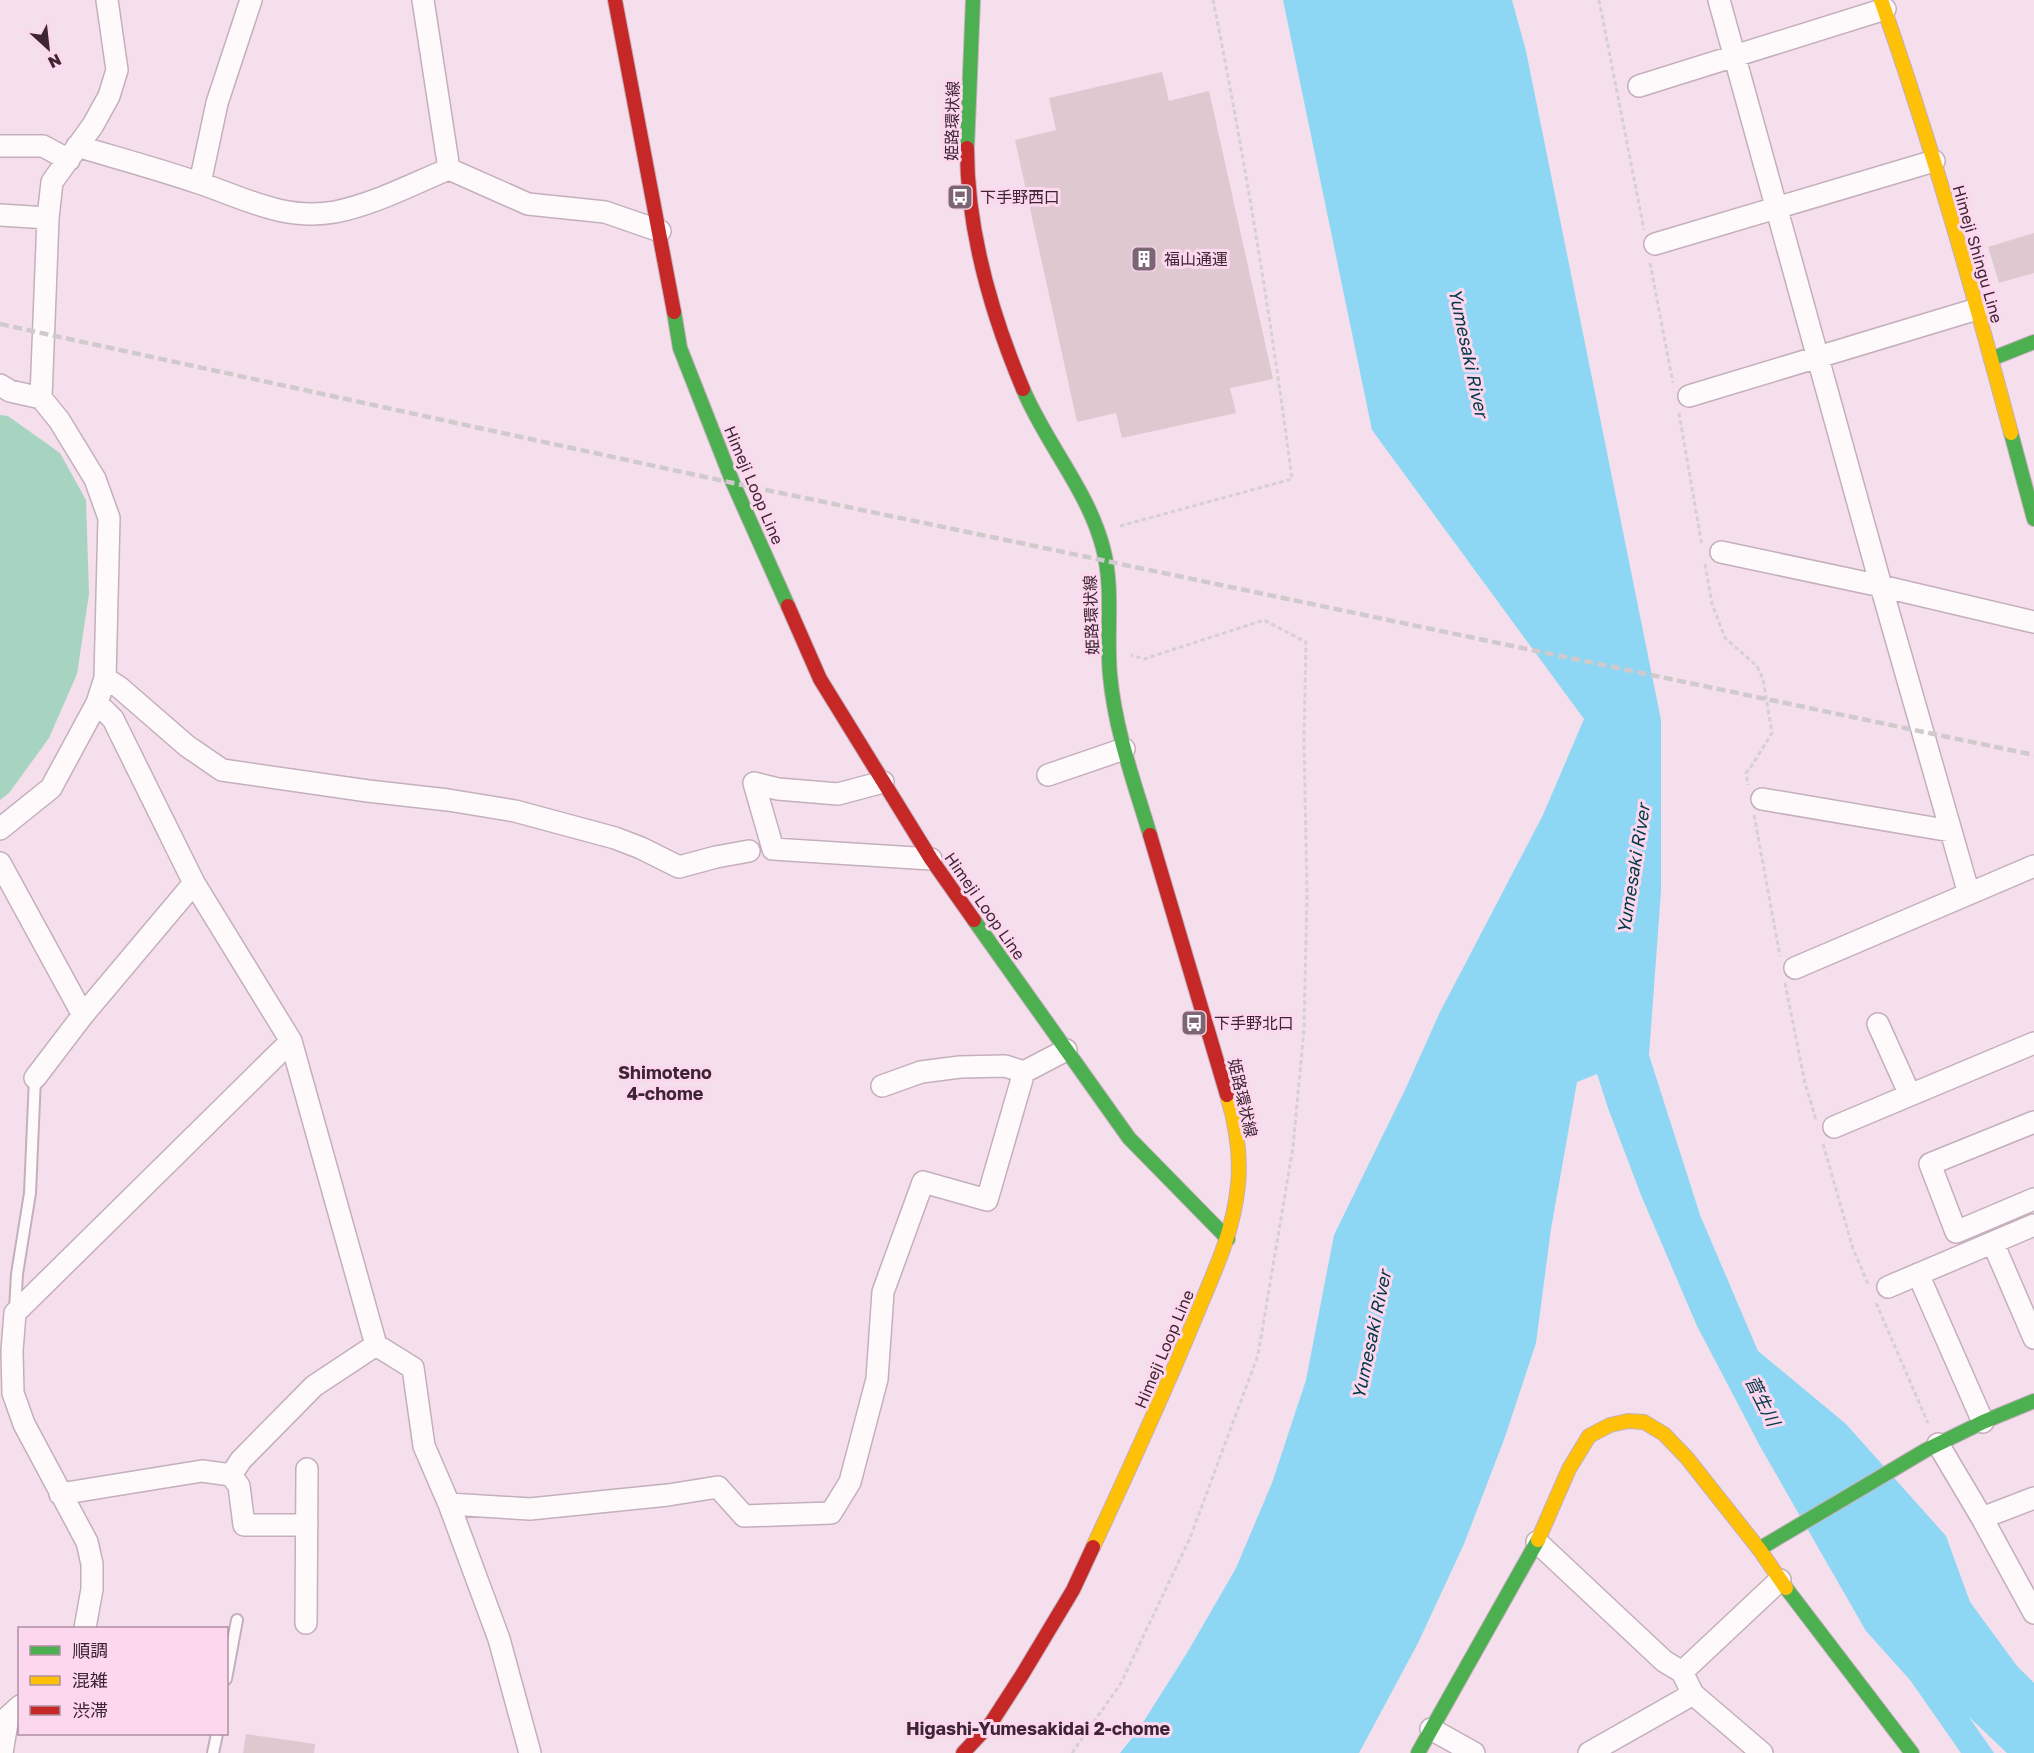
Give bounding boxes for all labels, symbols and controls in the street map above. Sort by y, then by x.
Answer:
north arrow [18,18,78,78]
text: N [45,50,65,73]
street label: 姫路環状線 [941,81,963,161]
bus stop icon: 下手野西口 [945,182,975,212]
street label: Himeji Shingu Line [1949,183,2007,325]
place label: 下手野西口 [980,187,1060,207]
building icon: 福山通運 [1129,244,1159,274]
place label: 福山通運 [1164,249,1228,269]
water label: Yumesaki River [1445,286,1494,422]
street label: Himeji Loop Line [720,423,788,547]
street label: 姫路環状線 [1080,575,1102,655]
water label: Yumesaki River [1612,799,1655,935]
street label: Himeji Loop Line [940,848,1030,964]
bus stop icon: 下手野北口 [1179,1008,1209,1038]
place label: 下手野北口 [1214,1013,1294,1033]
street label: 姫路環状線 [1224,1057,1262,1139]
district label: Shimoteno 4-chome [618,1061,712,1104]
water label: Yumesaki River [1347,1265,1396,1401]
street label: Himeji Loop Line [1130,1287,1198,1411]
water label: 菅生川 [1741,1371,1786,1431]
legend [18,1627,228,1735]
text: 順調 [72,1639,108,1661]
text: 混雑 [72,1669,108,1691]
text: 渋滞 [72,1699,108,1721]
district label: Higashi-Yumesakidai 2-chome [906,1717,1170,1739]

